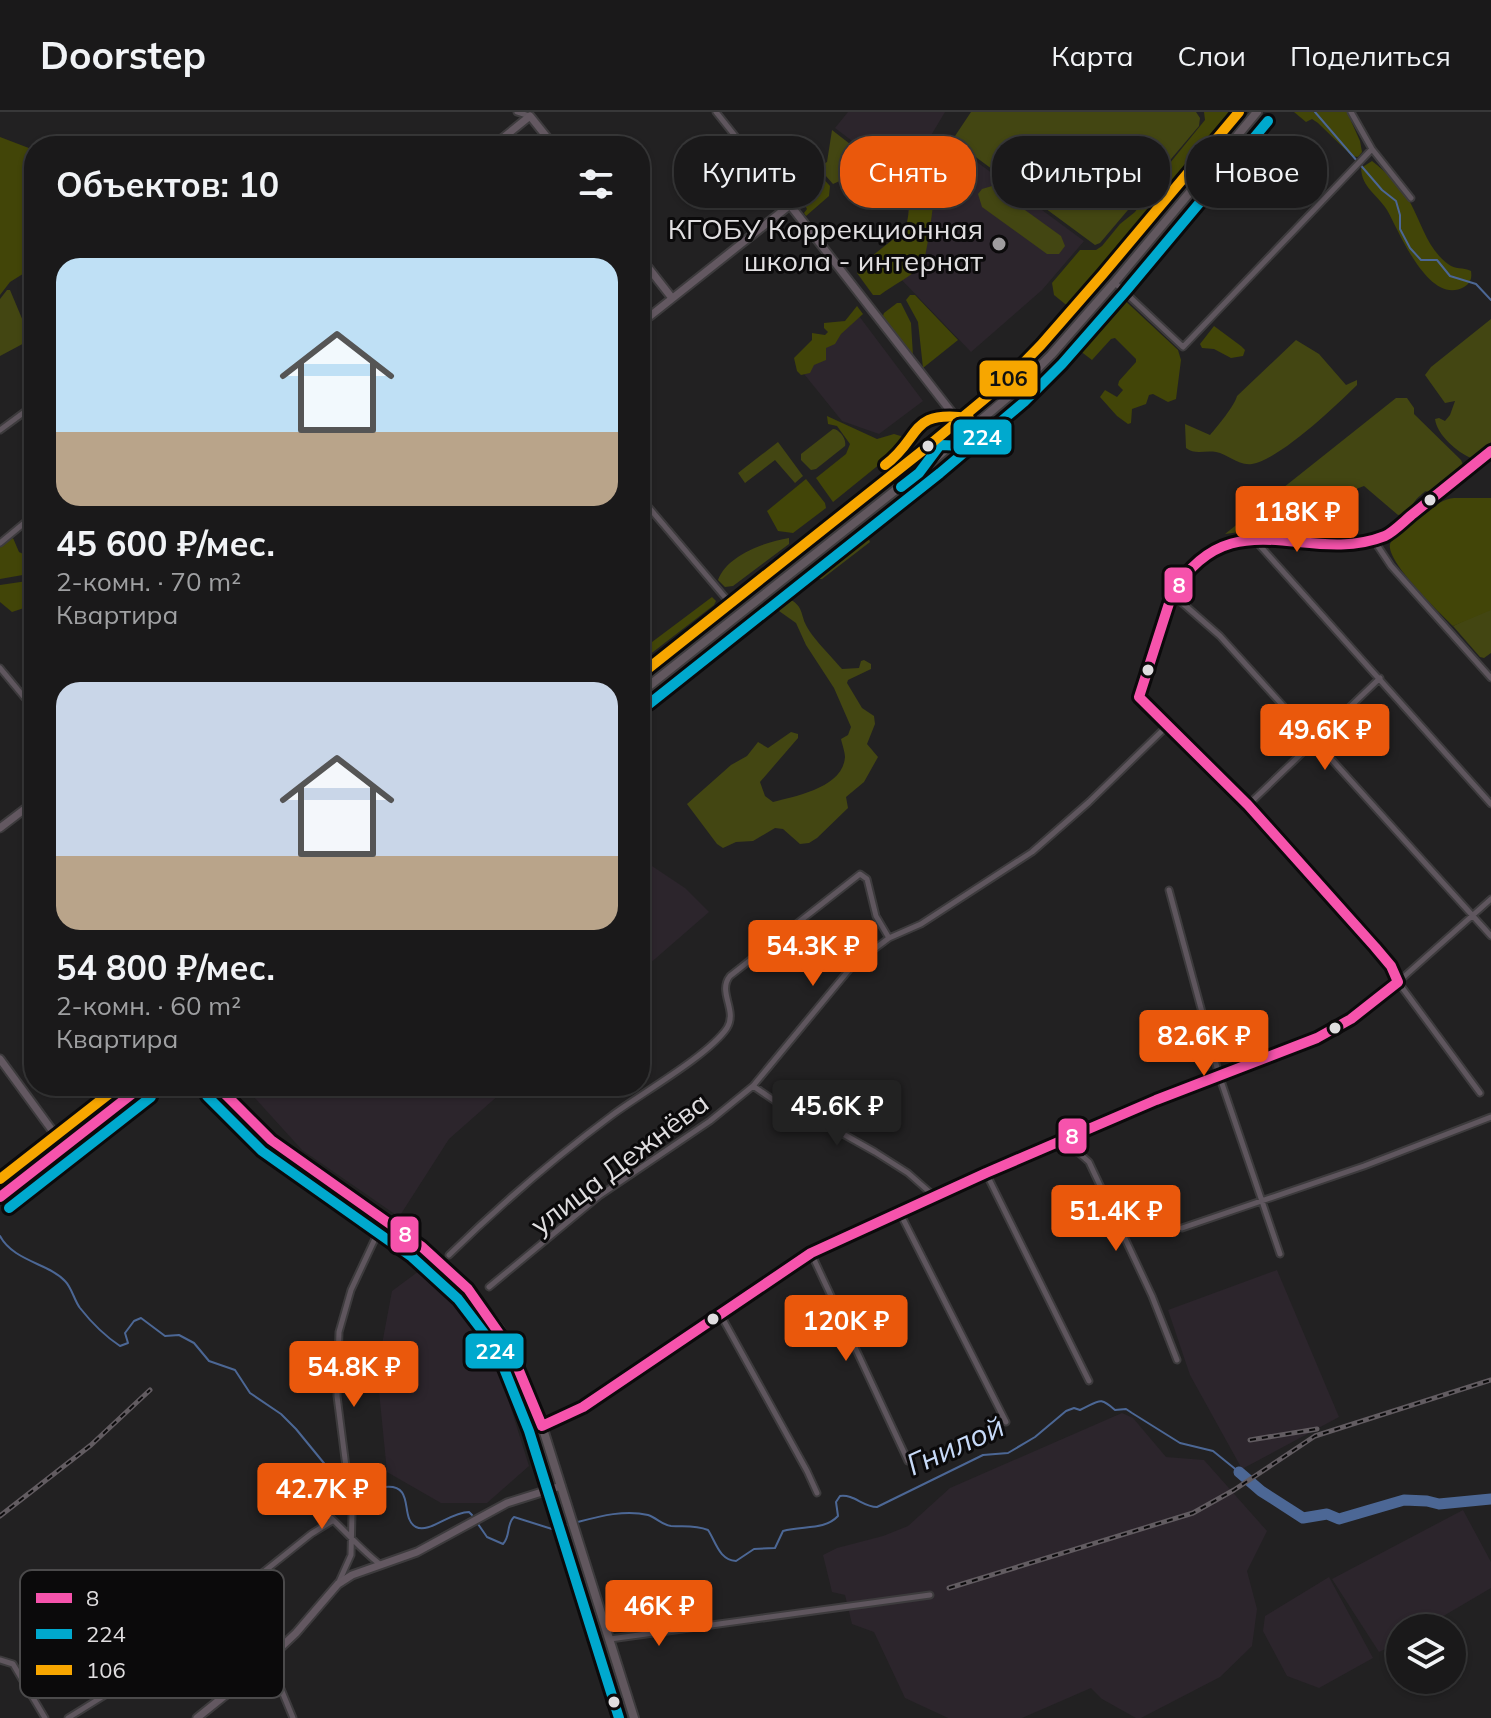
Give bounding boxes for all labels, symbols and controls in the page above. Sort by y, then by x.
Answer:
text: Doorstep [40,31,206,79]
text: Карта [1051,38,1134,73]
text: Слои [1178,38,1246,73]
text: Поделиться [1290,38,1451,73]
chip: Купить [674,136,824,208]
chip: Снять [840,136,976,208]
chip: Фильтры [992,136,1170,208]
chip: Новое [1186,136,1327,208]
icon: filters [574,162,618,206]
text: Объектов: 10 [56,163,279,206]
place label: КГОБУ Коррекционная школа - интернат [668,211,983,278]
marker: КГОБУ Коррекционная школа - интернат [990,235,1008,253]
icon: home [265,310,409,454]
line badge: 106 [978,359,1039,398]
text: 106 [988,364,1028,392]
line badge: 224 [952,418,1013,456]
text: 224 [962,423,1002,451]
unlabelled marker [920,438,936,454]
pin: 118K ₽ [1232,486,1362,554]
unlabelled marker [1422,492,1438,508]
text: 118K ₽ [1254,495,1340,528]
text: 45 600 ₽/мес. [56,522,275,565]
text: 2-комн. · 70 m² [56,565,241,598]
line badge: 8 [1163,566,1194,604]
text: 8 [1172,571,1186,599]
text: Квартира [56,598,178,631]
unlabelled marker [1140,662,1156,678]
pin: 49.6K ₽ [1251,704,1399,772]
text: 49.6K ₽ [1278,713,1372,746]
icon: home [265,734,409,878]
pin: 54.3K ₽ [739,920,887,988]
text: 54.3K ₽ [766,929,860,962]
text: 54 800 ₽/мес. [56,946,275,989]
text: 2-комн. · 60 m² [56,989,241,1022]
pin: 82.6K ₽ [1130,1010,1278,1078]
text: 82.6K ₽ [1157,1019,1251,1052]
unlabelled marker [1327,1020,1343,1036]
text: Квартира [56,1022,178,1055]
pin: 45.6K ₽ [763,1080,911,1148]
street label: улица Дежнёва [523,1084,715,1242]
text: 45.6K ₽ [790,1089,884,1122]
line badge: 8 [1057,1117,1088,1155]
text: 8 [1065,1122,1079,1150]
pin: 51.4K ₽ [1042,1185,1190,1253]
text: 51.4K ₽ [1069,1194,1163,1227]
line badge: 8 [389,1215,420,1254]
text: 8 [398,1220,412,1248]
pin: 120K ₽ [781,1295,911,1363]
text: 120K ₽ [803,1304,889,1337]
unlabelled marker [705,1311,721,1327]
line badge: 224 [464,1332,525,1370]
text: 224 [475,1337,515,1365]
pin: 54.8K ₽ [280,1341,428,1409]
text: 54.8K ₽ [307,1350,401,1383]
water label: Гнилой [900,1407,1010,1483]
pin: 42.7K ₽ [248,1463,396,1531]
text: 42.7K ₽ [275,1472,369,1505]
legend [20,1570,284,1698]
pin: 46K ₽ [603,1580,715,1648]
text: 8 [86,1584,99,1612]
text: 46K ₽ [623,1589,695,1622]
map controls [1386,1614,1466,1694]
button: layers [1386,1614,1466,1694]
text: 224 [86,1620,126,1648]
text: 106 [86,1656,126,1684]
unlabelled marker [606,1694,622,1710]

